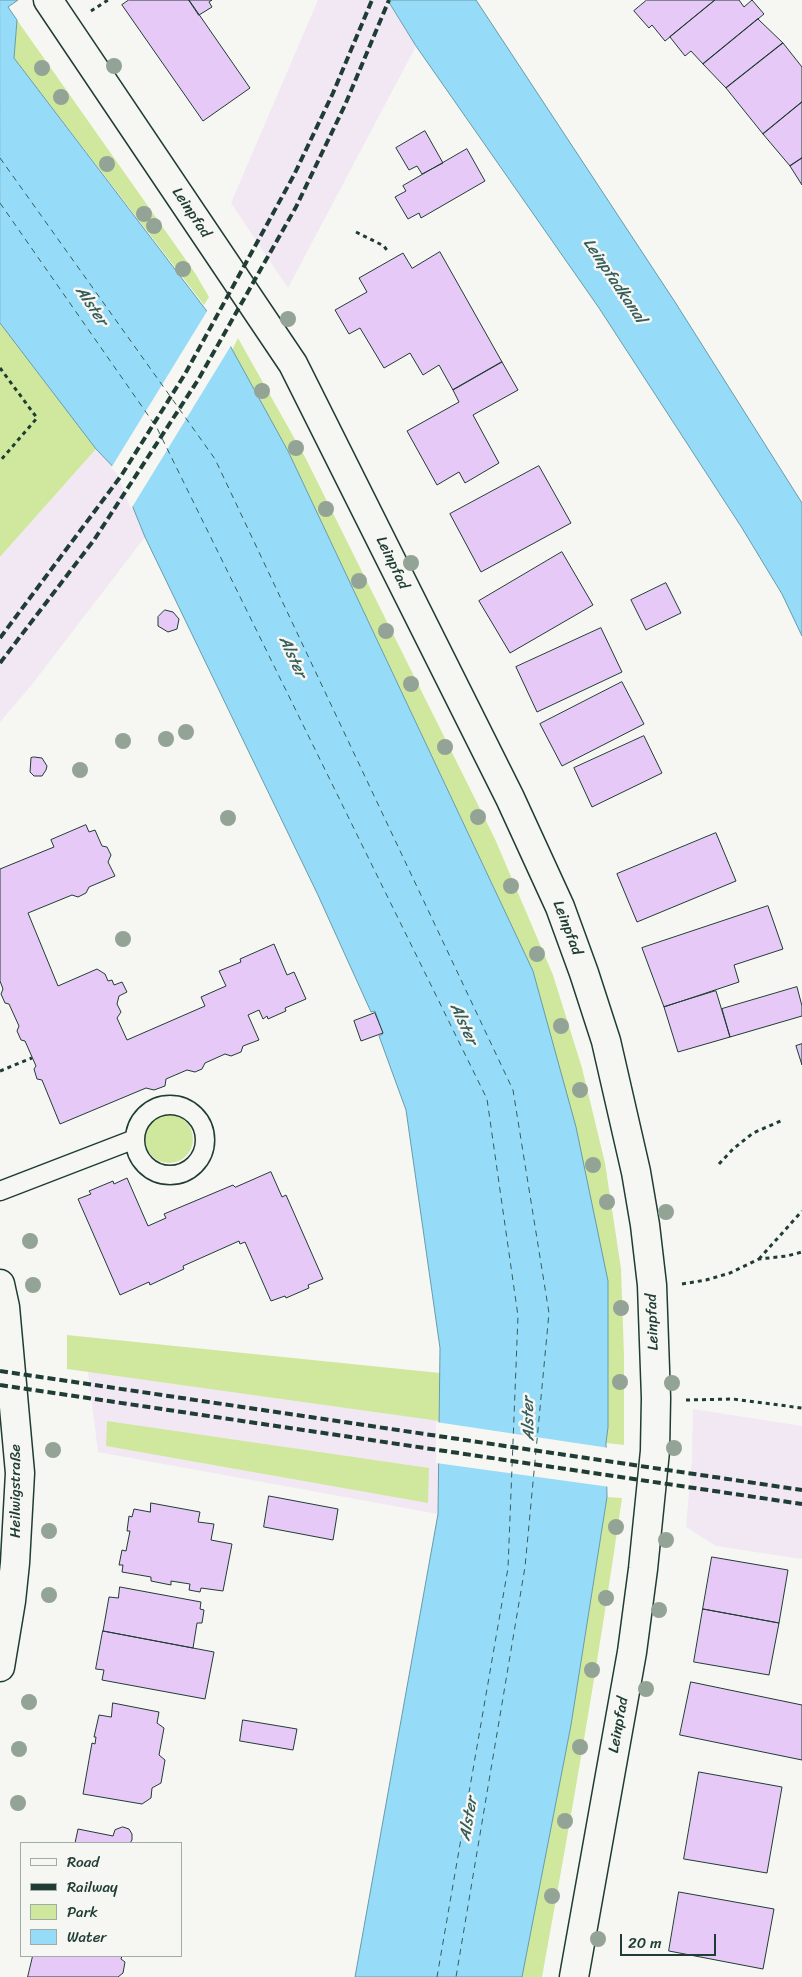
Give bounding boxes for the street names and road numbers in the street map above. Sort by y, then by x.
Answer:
street label: Leinpfad [168,184,214,242]
street label: Leinpfad [371,534,413,592]
street label: Leinpfad [548,898,586,958]
street label: Leinpfad [643,1293,663,1351]
street label: Heilwigstraße [7,1444,25,1538]
street label: Leinpfad [605,1696,633,1754]

